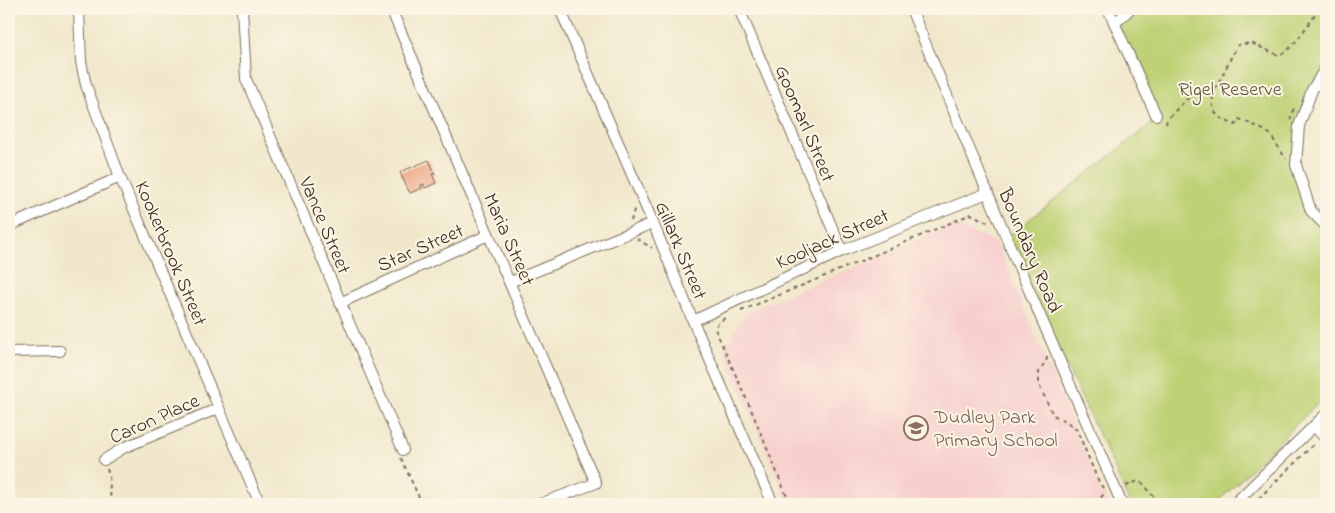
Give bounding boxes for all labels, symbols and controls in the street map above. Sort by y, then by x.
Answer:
street label: Goomarl Street [766,61,842,187]
park label: Rigel Reserve [1178,76,1282,106]
street label: Vance Street [290,172,357,279]
street label: Kookerbrook Street [126,177,213,331]
street label: Boundary Road [989,183,1068,318]
street label: Maria Street [474,189,541,291]
street label: Gillark Street [646,197,713,305]
street label: Kooljack Street [772,202,894,278]
street label: Star Street [373,217,469,281]
street label: Caron Place [105,388,205,453]
place label: Dudley Park Primary School [933,404,1058,456]
school or university icon: Dudley Park Primary School [903,415,929,441]

